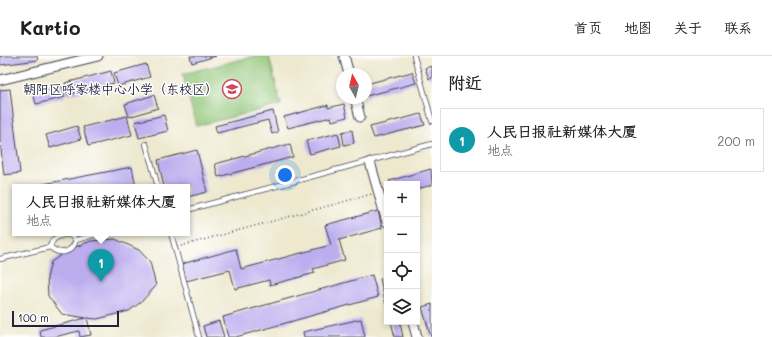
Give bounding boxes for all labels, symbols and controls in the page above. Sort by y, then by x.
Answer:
text: Kartio [20,15,80,40]
text: 首页 [574,18,602,37]
text: 地图 [624,18,652,37]
text: 关于 [674,18,702,37]
text: 联系 [724,18,752,37]
north arrow [336,68,372,104]
text: 附近 [448,71,482,93]
school or university icon: 朝阳区呼家楼中心小学（东校区） [221,78,243,100]
place label: 朝阳区呼家楼中心小学（东校区） [23,80,218,97]
text: 人民日报社新媒体大厦 [487,121,637,141]
text: 1 [459,132,465,149]
text: 200 m [717,132,755,149]
text: 地点 [487,141,513,158]
your location [275,165,295,185]
map controls [384,181,420,325]
button: + [384,181,420,217]
popup [12,184,190,236]
text: 人民日报社新媒体大厦 [26,191,176,211]
text: 地点 [26,211,52,228]
button: − [384,217,420,253]
pin: 1 [88,249,114,282]
button: locate [384,253,420,289]
button: layers [384,289,420,325]
scale bar [12,309,119,328]
text: 100 m [18,310,49,325]

